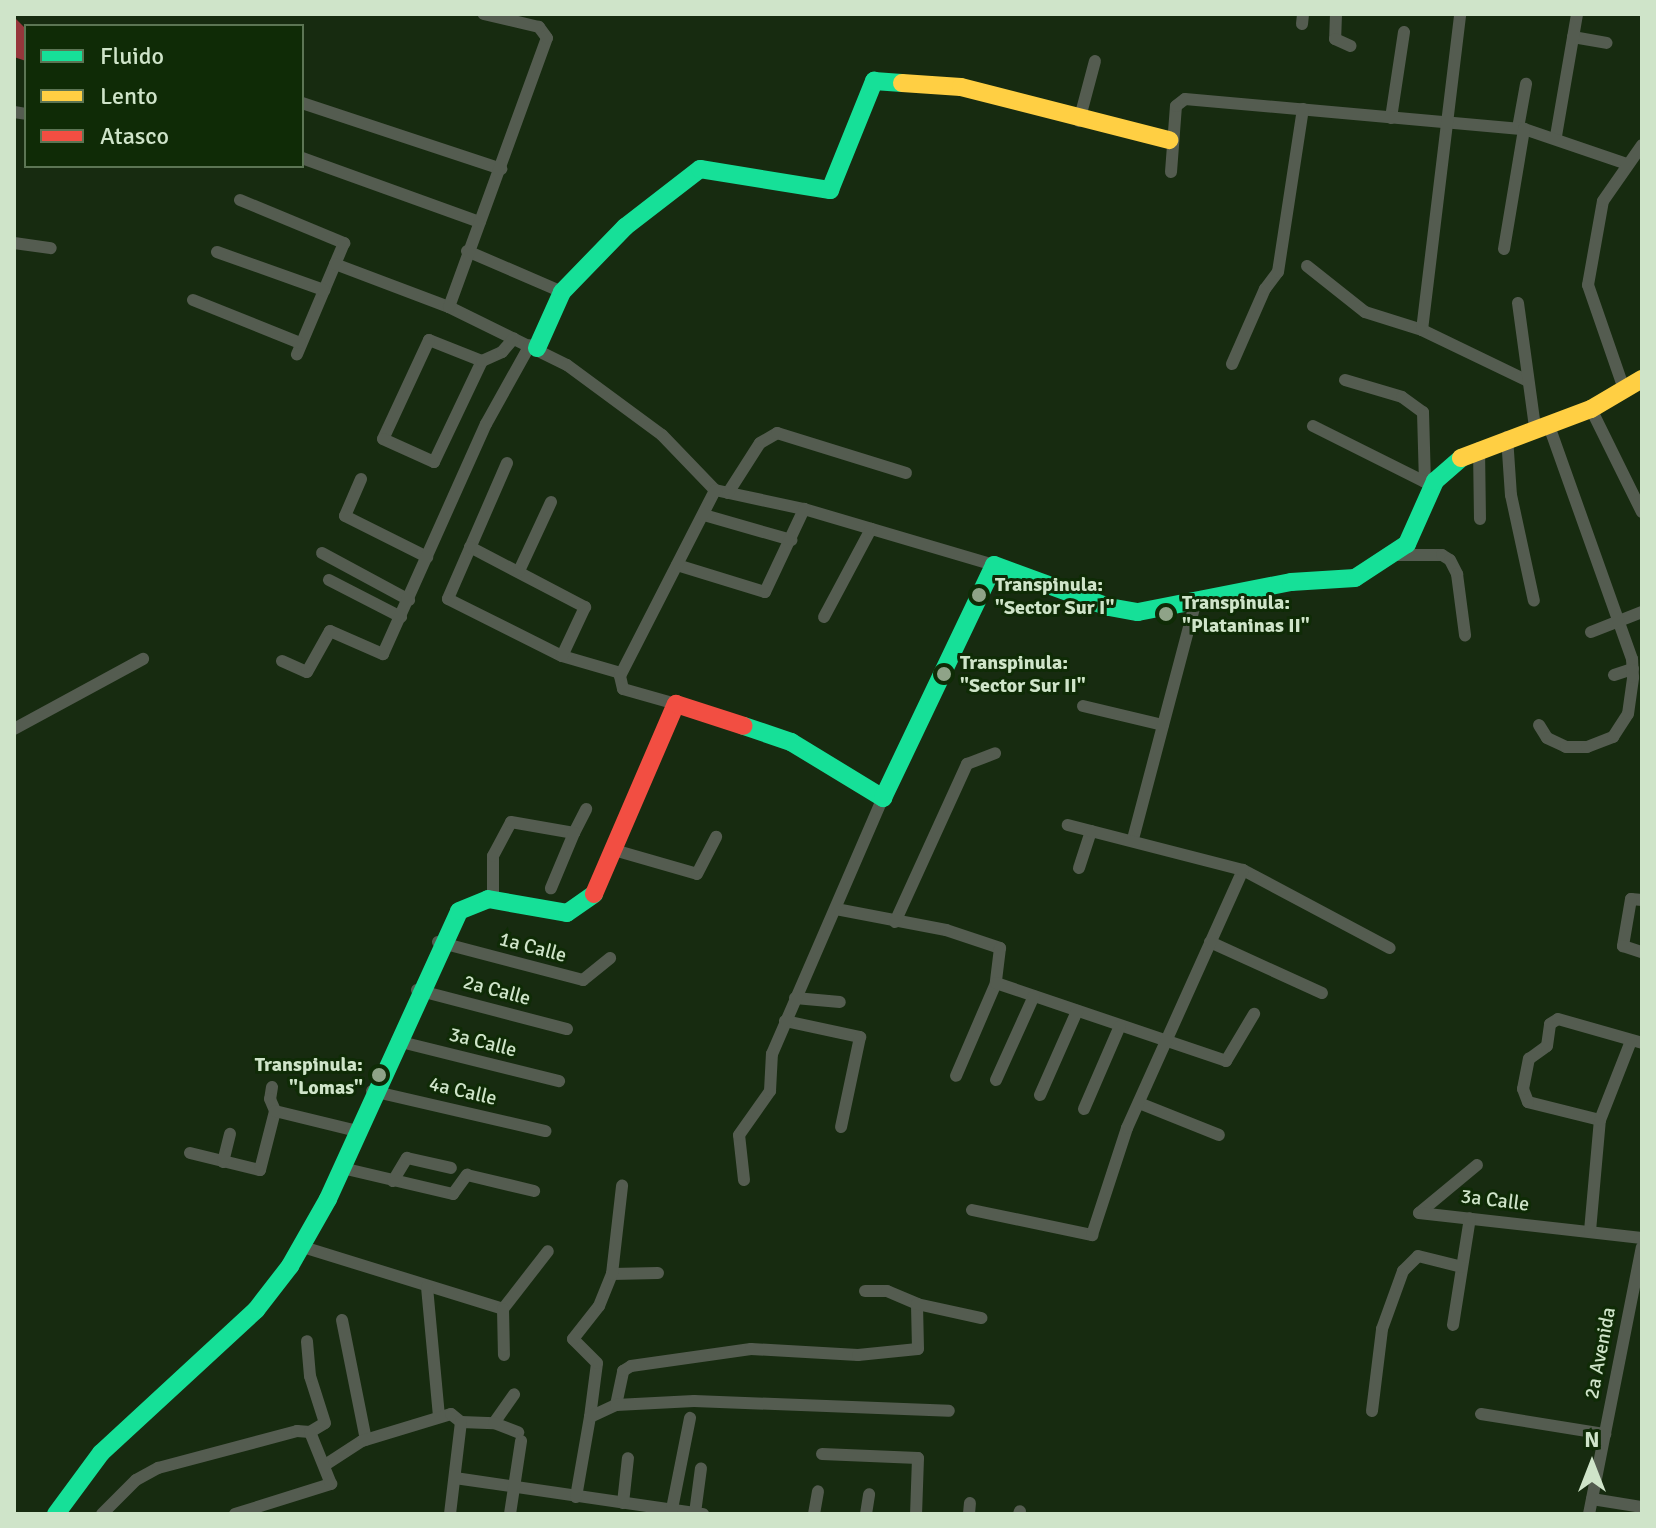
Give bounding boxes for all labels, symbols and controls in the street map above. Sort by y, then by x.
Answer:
legend [24,24,304,168]
text: Fluido [100,41,164,71]
text: Lento [100,81,158,111]
text: Atasco [100,121,169,151]
place label: Transpinula: "Sector Sur I" [995,572,1114,619]
marker: Transpinula: "Sector Sur I" [970,586,988,604]
place label: Transpinula: "Plataninas II" [1182,590,1310,637]
marker: Transpinula: "Plataninas II" [1157,605,1175,623]
place label: Transpinula: "Sector Sur II" [960,650,1086,697]
marker: Transpinula: "Sector Sur II" [935,665,953,683]
street label: 1a Calle [497,927,569,967]
street label: 2a Calle [461,970,533,1010]
street label: 3a Calle [447,1022,519,1062]
place label: Transpinula: "Lomas" [255,1052,363,1099]
marker: Transpinula: "Lomas" [370,1066,388,1084]
street label: 4a Calle [427,1072,499,1110]
street label: 3a Calle [1459,1184,1531,1216]
street label: 2a Avenida [1579,1305,1621,1401]
north arrow [1552,1424,1632,1504]
text: N [1584,1426,1600,1453]

